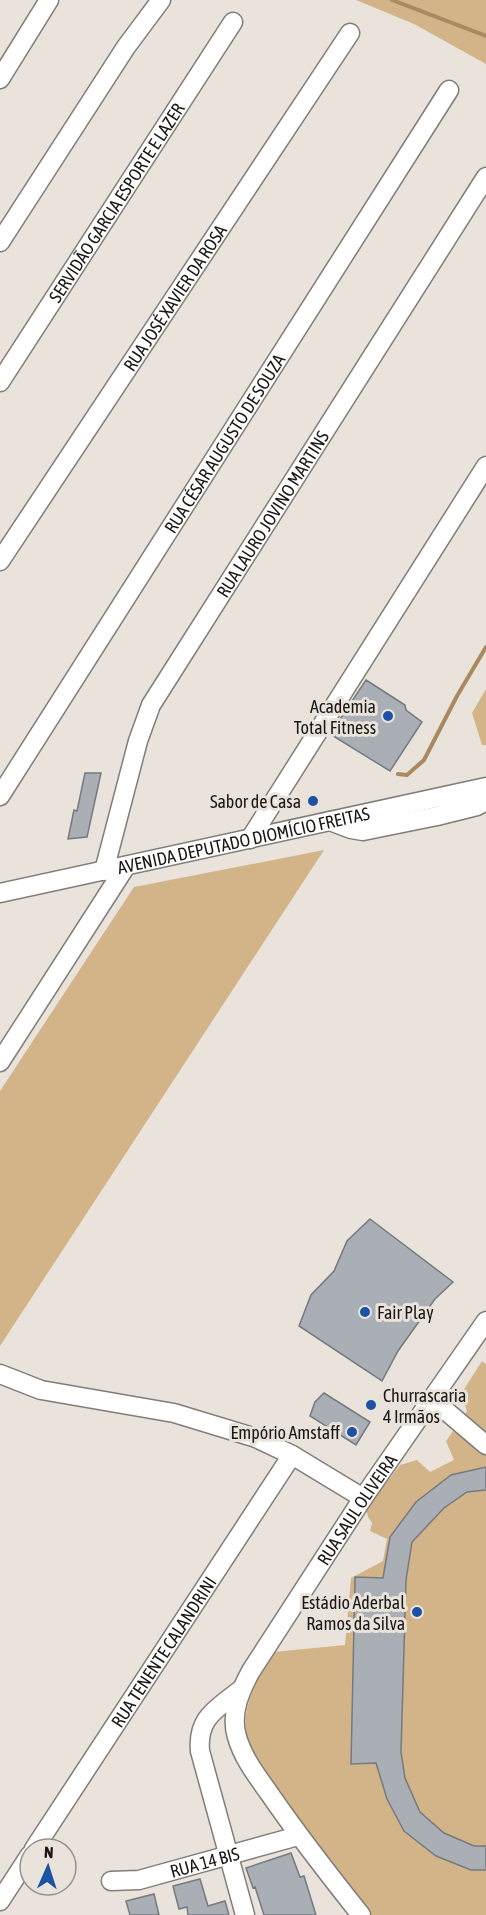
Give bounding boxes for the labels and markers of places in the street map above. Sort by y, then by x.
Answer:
place label: Academia Total Fitness [294,696,376,738]
marker: Academia Total Fitness [381,709,395,723]
place label: Sabor de Casa [210,791,301,812]
marker: Sabor de Casa [306,794,320,808]
place label: Fair Play [377,1302,434,1323]
marker: Fair Play [358,1305,372,1319]
place label: Churrascaria 4 Irmãos [383,1385,466,1427]
marker: Churrascaria 4 Irmãos [364,1398,378,1412]
place label: Empório Amstaff [231,1422,340,1443]
marker: Empório Amstaff [345,1425,359,1439]
place label: Estádio Aderbal Ramos da Silva [301,1592,405,1634]
marker: Estádio Aderbal Ramos da Silva [410,1605,424,1619]

